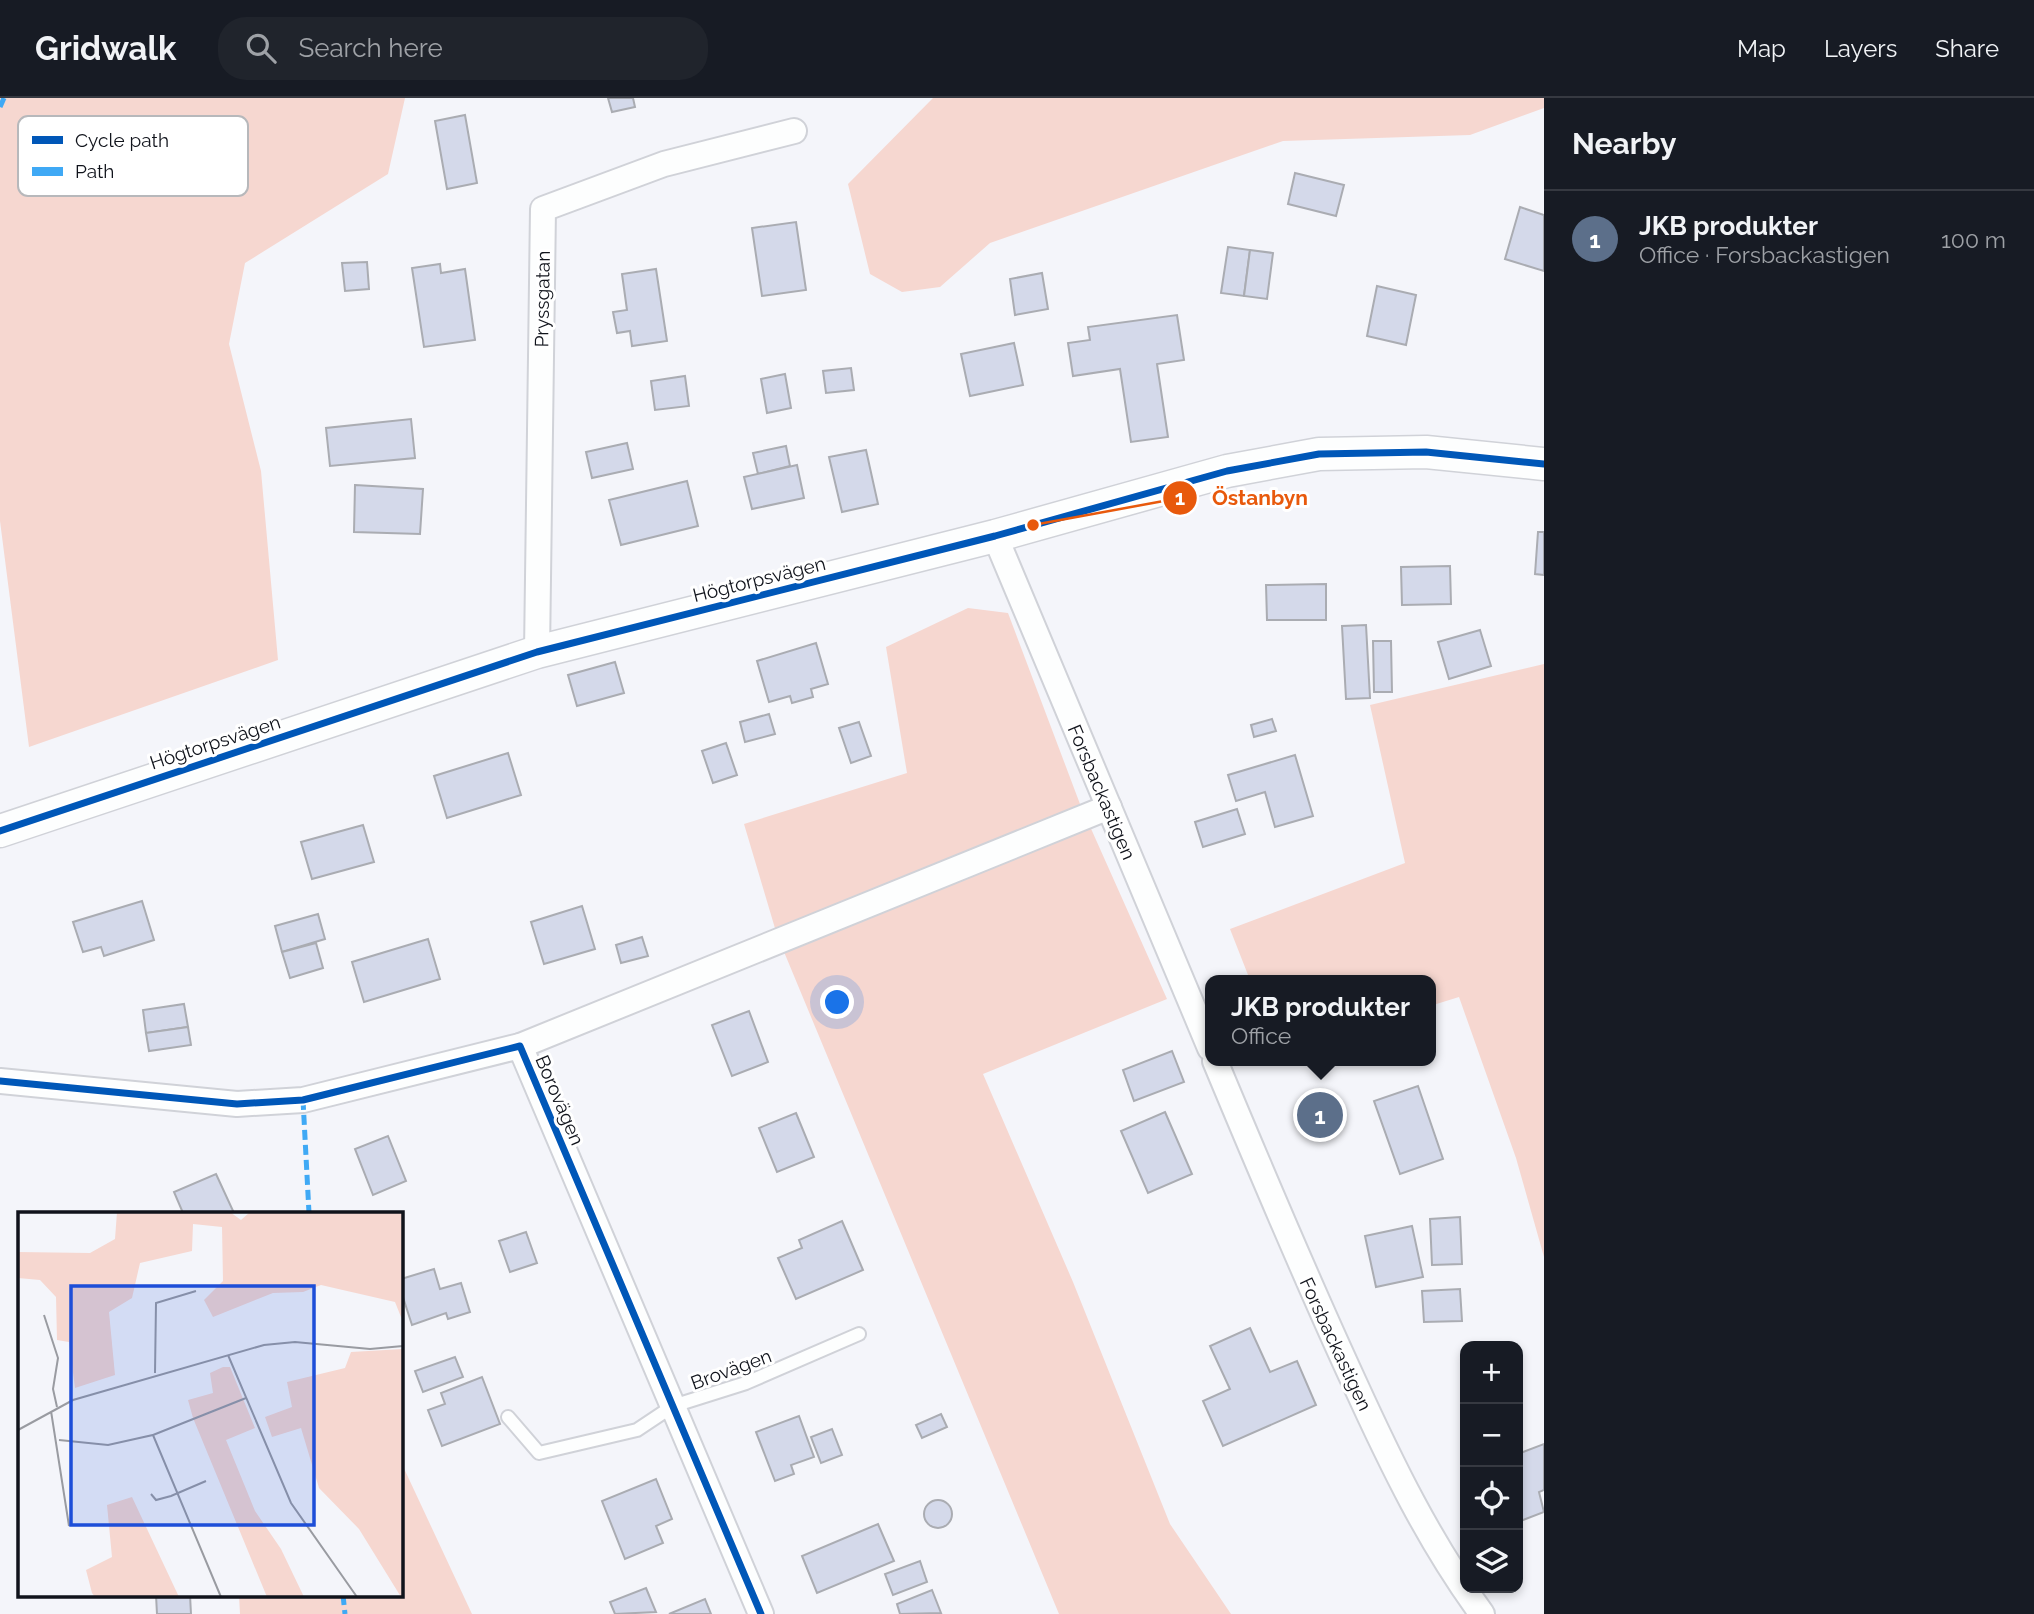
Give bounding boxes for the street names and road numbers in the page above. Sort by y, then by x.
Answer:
street label: Pryssgatan [530,250,554,348]
street label: Högtorpsvägen [690,552,828,606]
street label: Högtorpsvägen [147,711,283,773]
street label: Forsbackastigen [1064,721,1140,863]
street label: Borovägen [531,1052,589,1148]
street label: Forsbackastigen [1296,1274,1376,1414]
street label: Brovägen [688,1344,774,1394]

